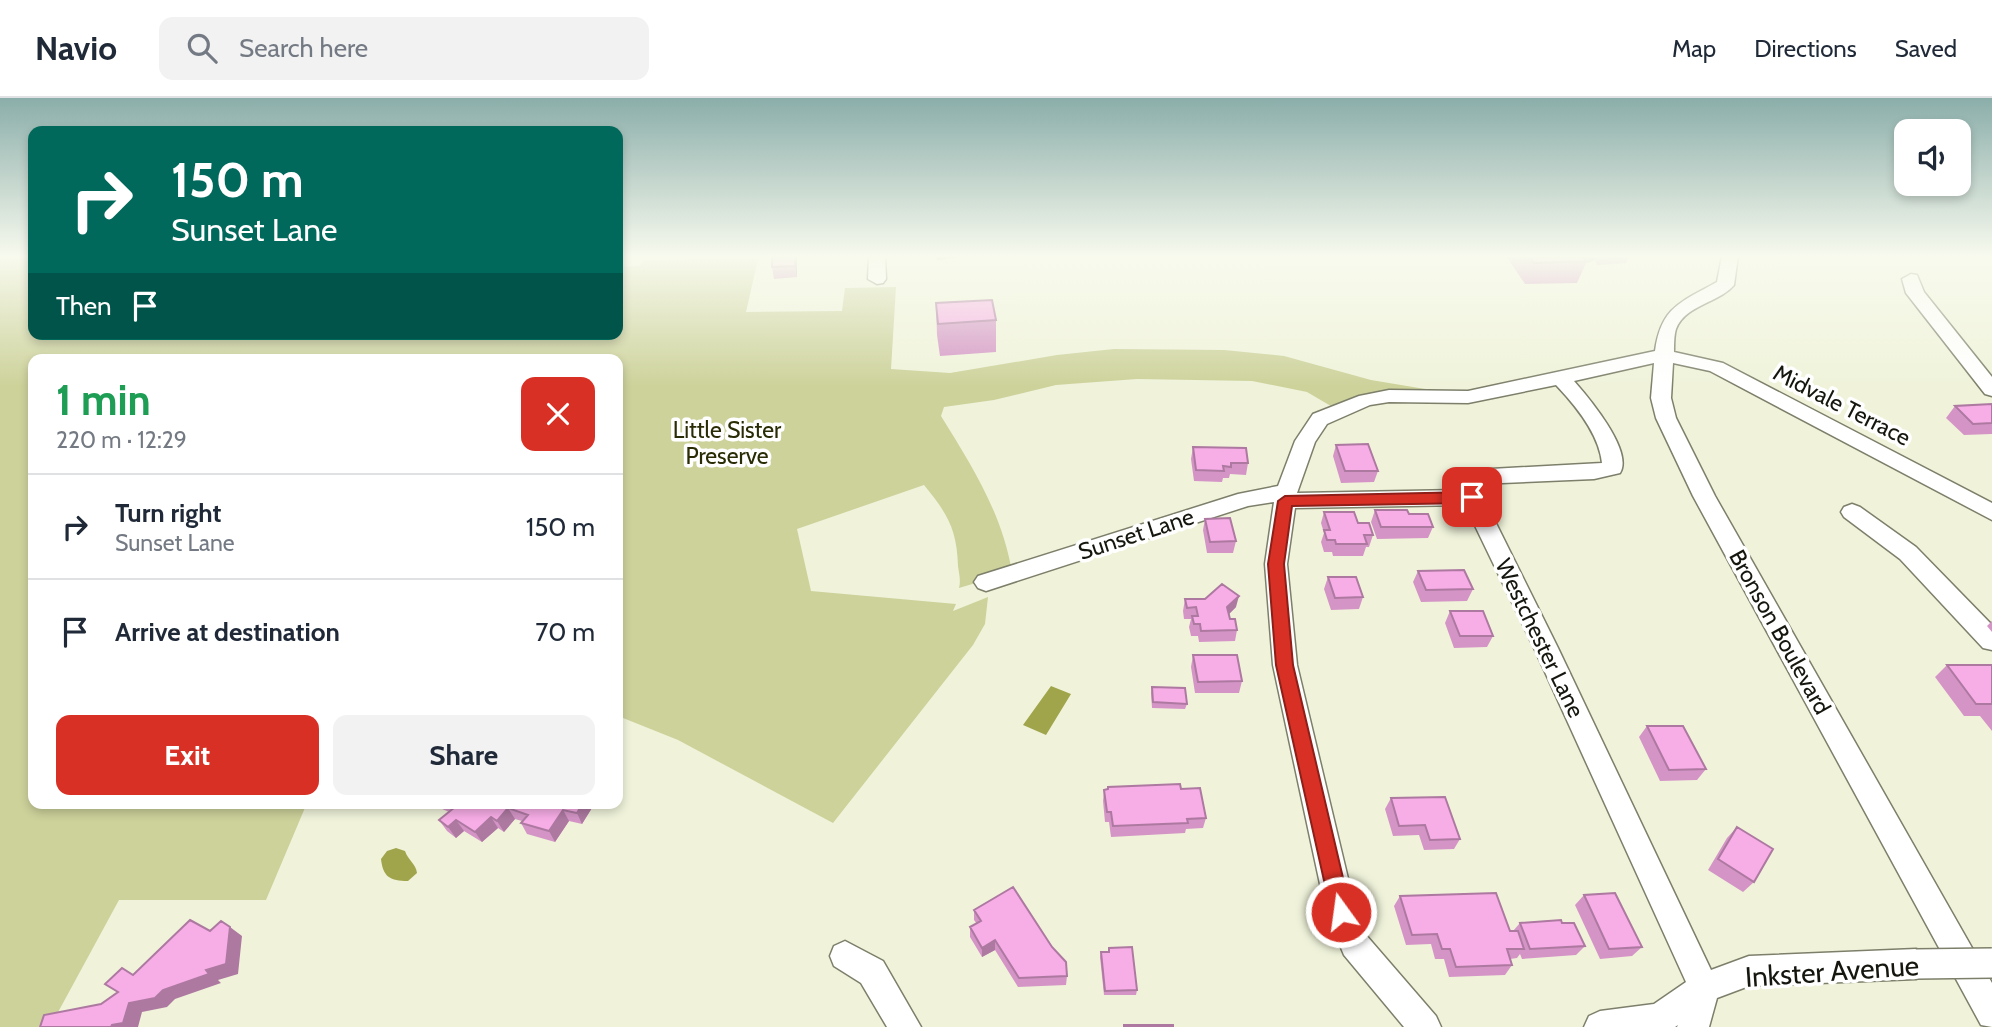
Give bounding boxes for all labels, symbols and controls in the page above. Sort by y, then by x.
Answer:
search box [159,17,649,80]
text: Navio [35,28,117,68]
icon: search [183,29,221,67]
text: Search here [239,32,368,64]
text: Map [1672,34,1716,63]
text: Directions [1754,34,1857,63]
text: Saved [1895,34,1957,63]
map controls [1894,119,1971,196]
button: sound [1894,119,1971,196]
text: 150 m [171,150,304,209]
icon: right [56,154,147,245]
text: Sunset Lane [171,210,337,249]
icon: arrive [126,287,164,325]
text: Then [56,290,112,322]
street label: Midvale Terrace [1769,358,1915,452]
text: 1 min [56,374,151,426]
button: close [521,377,595,451]
park label: Little Sister Preserve [673,416,782,470]
text: 220 m · 12:29 [56,426,187,454]
pin [1442,467,1502,527]
icon: arrive [1453,478,1491,516]
text: Turn right [115,497,221,529]
street label: Sunset Lane [1075,502,1197,566]
icon: right [56,508,94,546]
text: 150 m [526,511,595,543]
text: Sunset Lane [115,529,235,557]
street label: Bronson Boulevard [1723,545,1837,719]
street label: Westchester Lane [1489,554,1591,722]
icon: arrive [56,613,94,651]
text: Arrive at destination [115,616,340,648]
text: 70 m [535,616,595,648]
button: Exit [56,715,319,795]
button: Share [333,715,595,795]
position arrow [1304,875,1378,949]
street label: Inkster Avenue [1744,948,1920,994]

